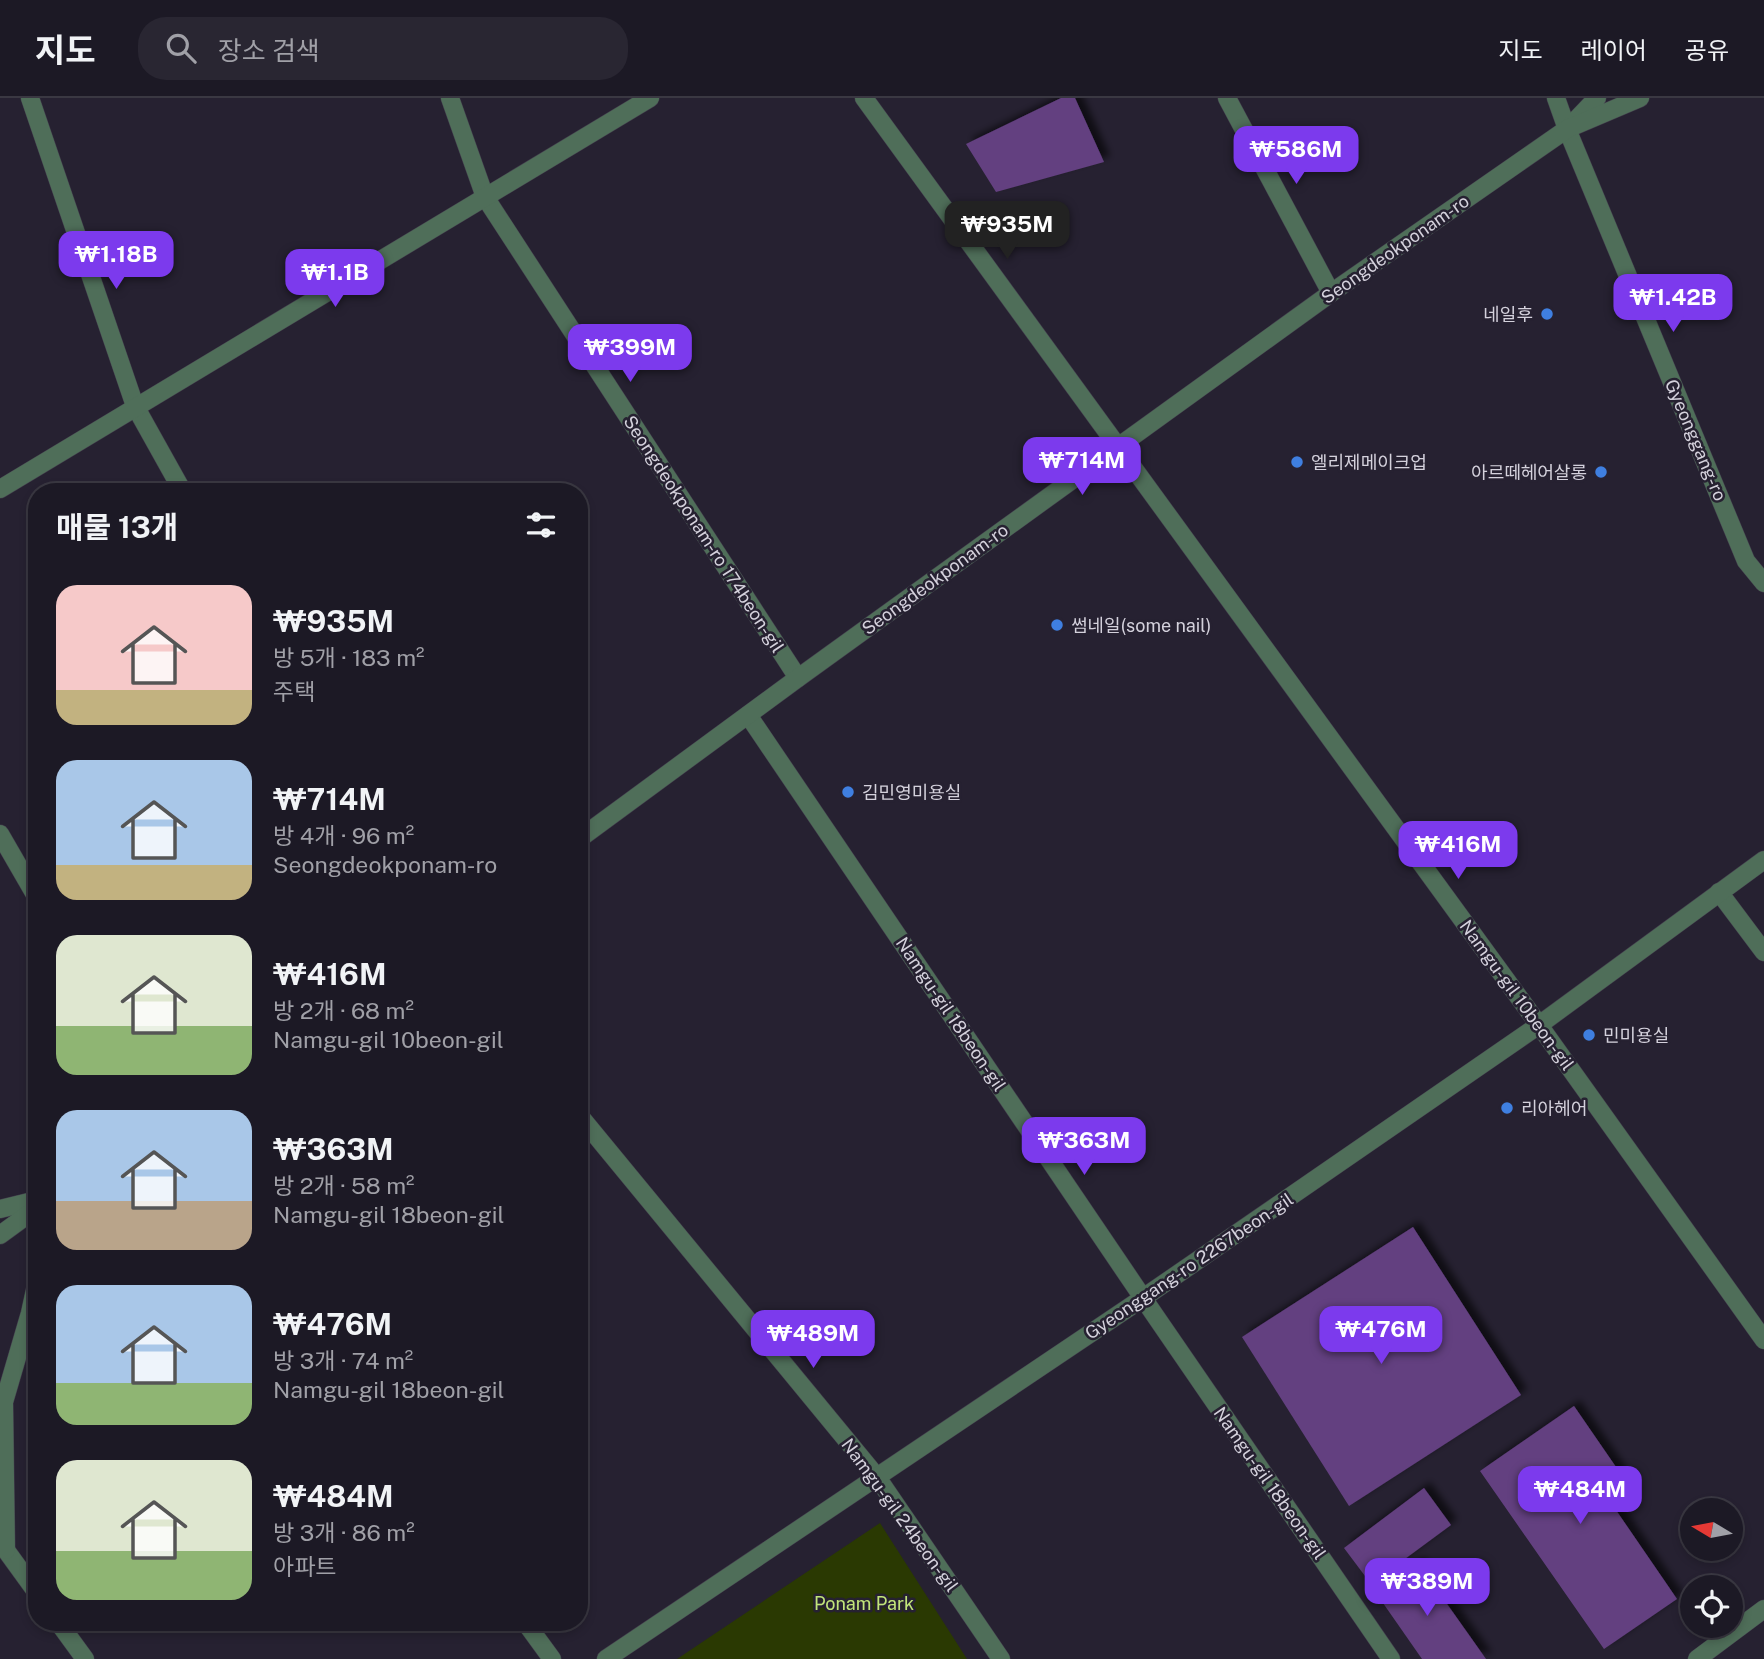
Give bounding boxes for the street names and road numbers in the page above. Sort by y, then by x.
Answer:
street label: Seongdeokponam-ro [1317,190,1473,308]
street label: Gyeonggang-ro [1661,376,1731,504]
street label: Seongdeokponam-ro 174beon-gil [619,412,789,656]
street label: Seongdeokponam-ro [858,519,1012,639]
street label: Namgu-gil 10beon-gil [1455,916,1579,1074]
street label: Namgu-gil 18beon-gil [892,933,1010,1095]
street label: Gyeonggang-ro 2267beon-gil [1081,1188,1297,1344]
street label: Namgu-gil 18beon-gil [1209,1403,1331,1563]
street label: Namgu-gil 24beon-gil [837,1434,963,1596]

